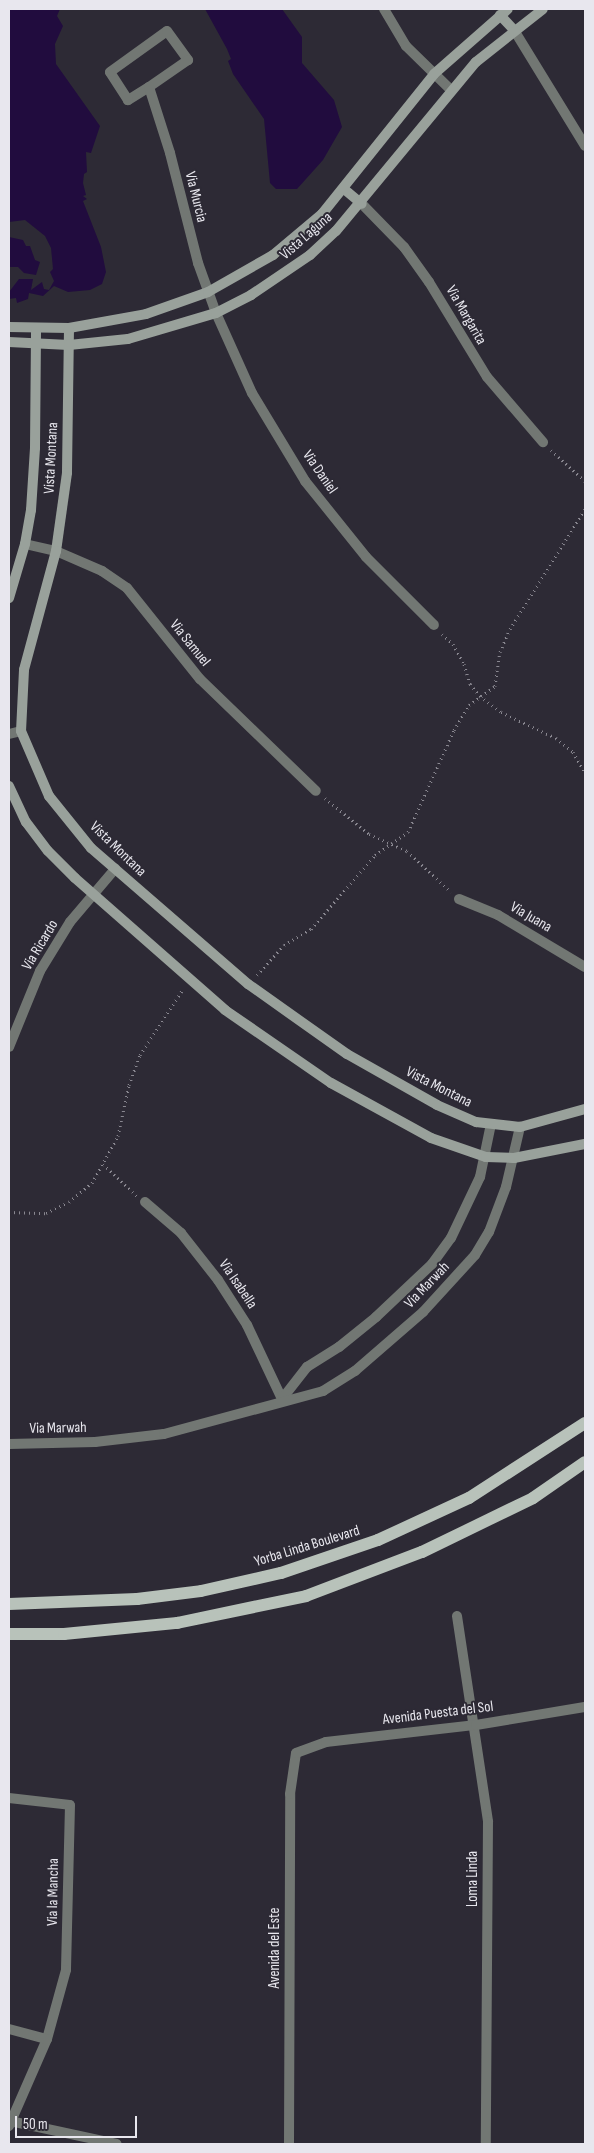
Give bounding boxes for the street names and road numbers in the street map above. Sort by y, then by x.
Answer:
street label: Via Murcia [181,170,211,224]
street label: Vista Laguna [276,208,336,264]
street label: Via Margarita [442,282,490,348]
street label: Vista Montana [40,422,62,494]
street label: Via Daniel [299,447,341,497]
street label: Via Samuel [166,616,214,670]
street label: Vista Montana [86,818,150,880]
street label: Via Juana [507,898,555,936]
street label: Via Ricardo [18,917,62,973]
street label: Vista Montana [403,1063,475,1111]
street label: Via Isabella [215,1256,261,1312]
street label: Via Marwah [401,1258,453,1312]
street label: Via Marwah [29,1419,87,1437]
street label: Yorba Linda Boulevard [252,1521,362,1571]
street label: Avenida Puesta del Sol [382,1697,494,1729]
street label: Loma Linda [464,1851,482,1907]
street label: Via la Mancha [43,1858,63,1926]
street label: Avenida del Este [266,1907,284,1989]

